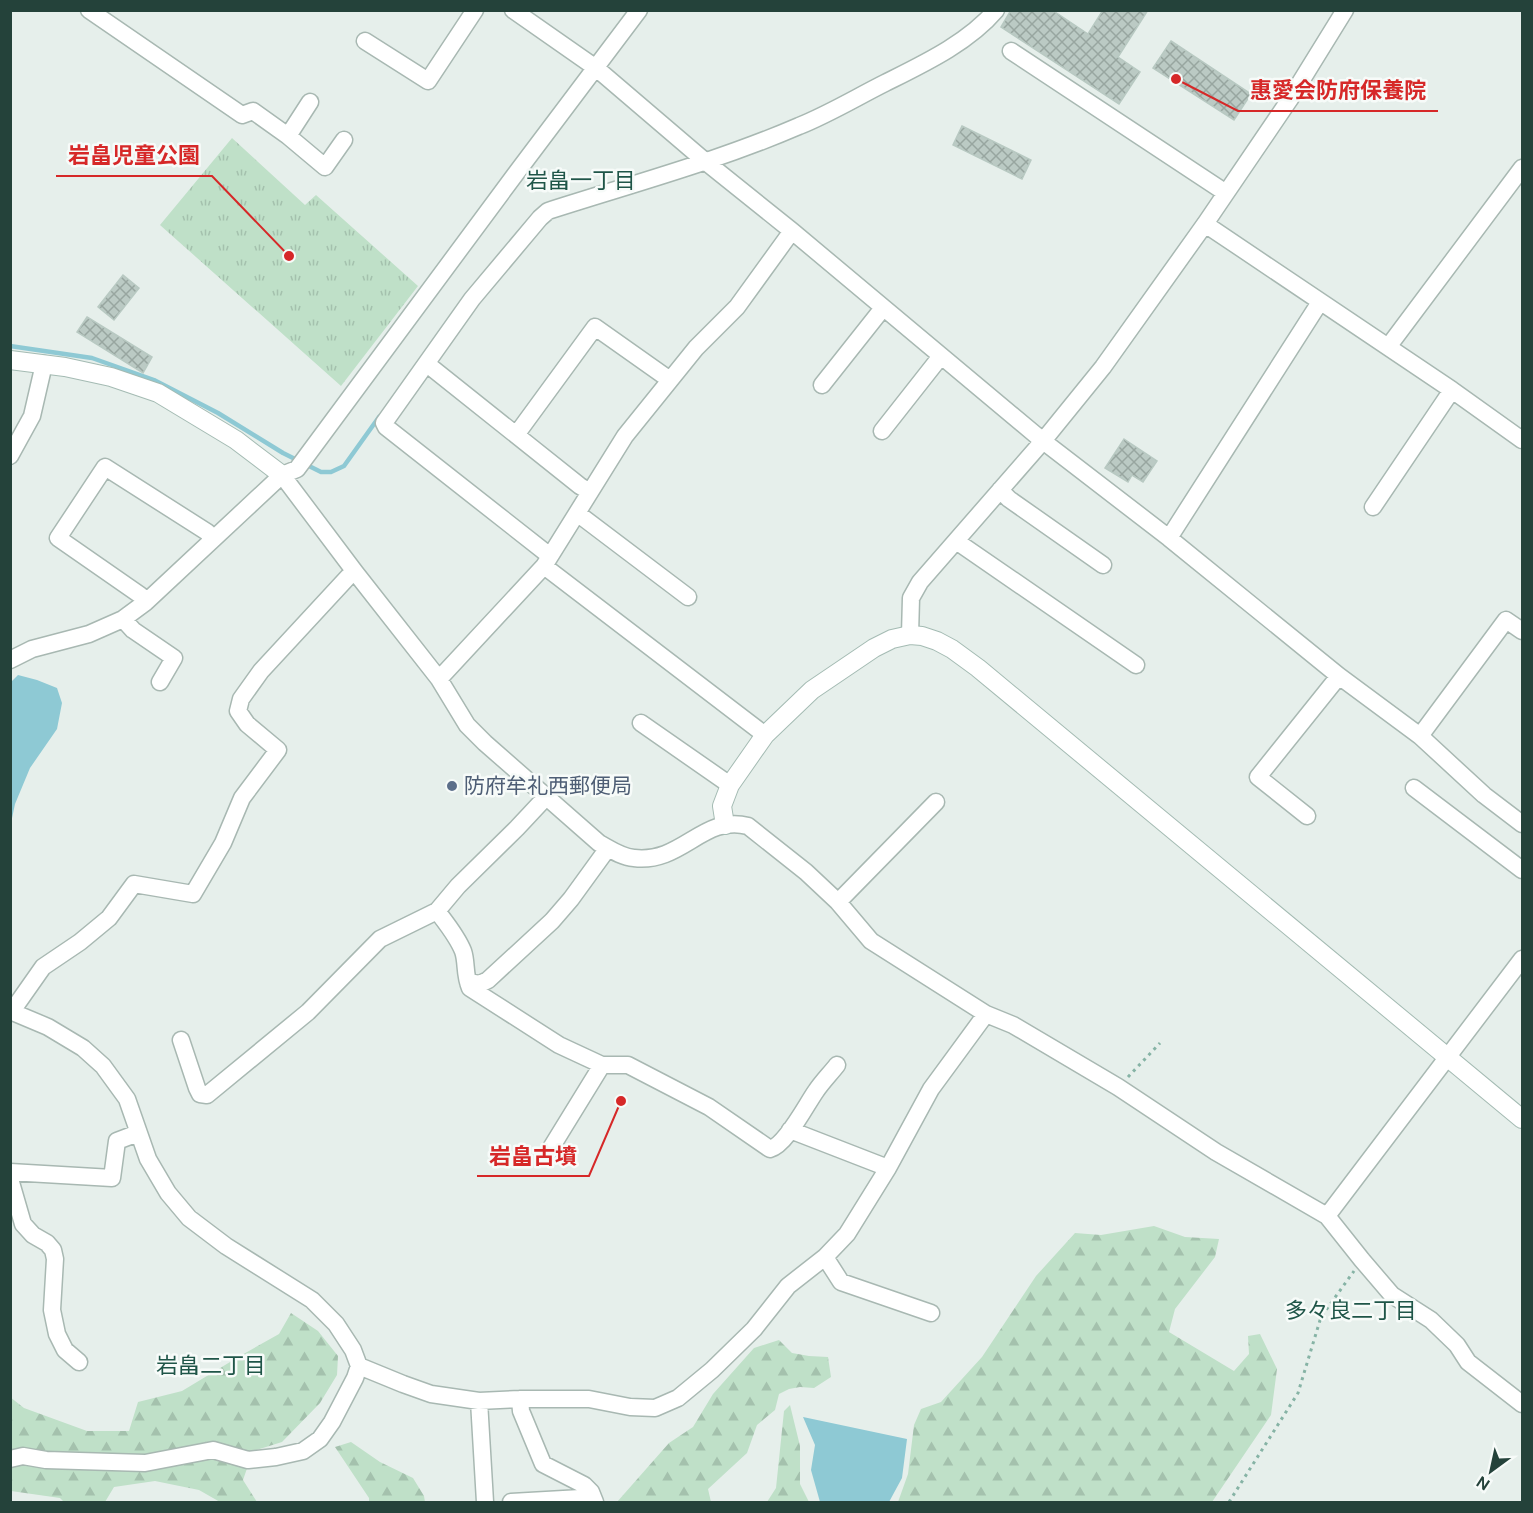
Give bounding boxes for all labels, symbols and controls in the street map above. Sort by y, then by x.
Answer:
callout: 惠愛会防府保養院 [1238,71,1438,111]
text: 惠愛会防府保養院 [1250,76,1426,105]
callout: 岩畠児童公園 [56,136,212,176]
text: 岩畠児童公園 [68,141,200,170]
district label: 岩畠一丁目 [526,166,636,195]
place label: 防府牟礼西郵便局 [464,772,632,800]
marker: 防府牟礼西郵便局 [445,779,459,793]
callout: 岩畠古墳 [477,1136,589,1176]
text: 岩畠古墳 [489,1142,577,1171]
district label: 多々良二丁目 [1285,1296,1417,1325]
district label: 岩畠二丁目 [156,1351,266,1380]
north arrow [1461,1441,1521,1501]
text: N [1472,1471,1494,1495]

